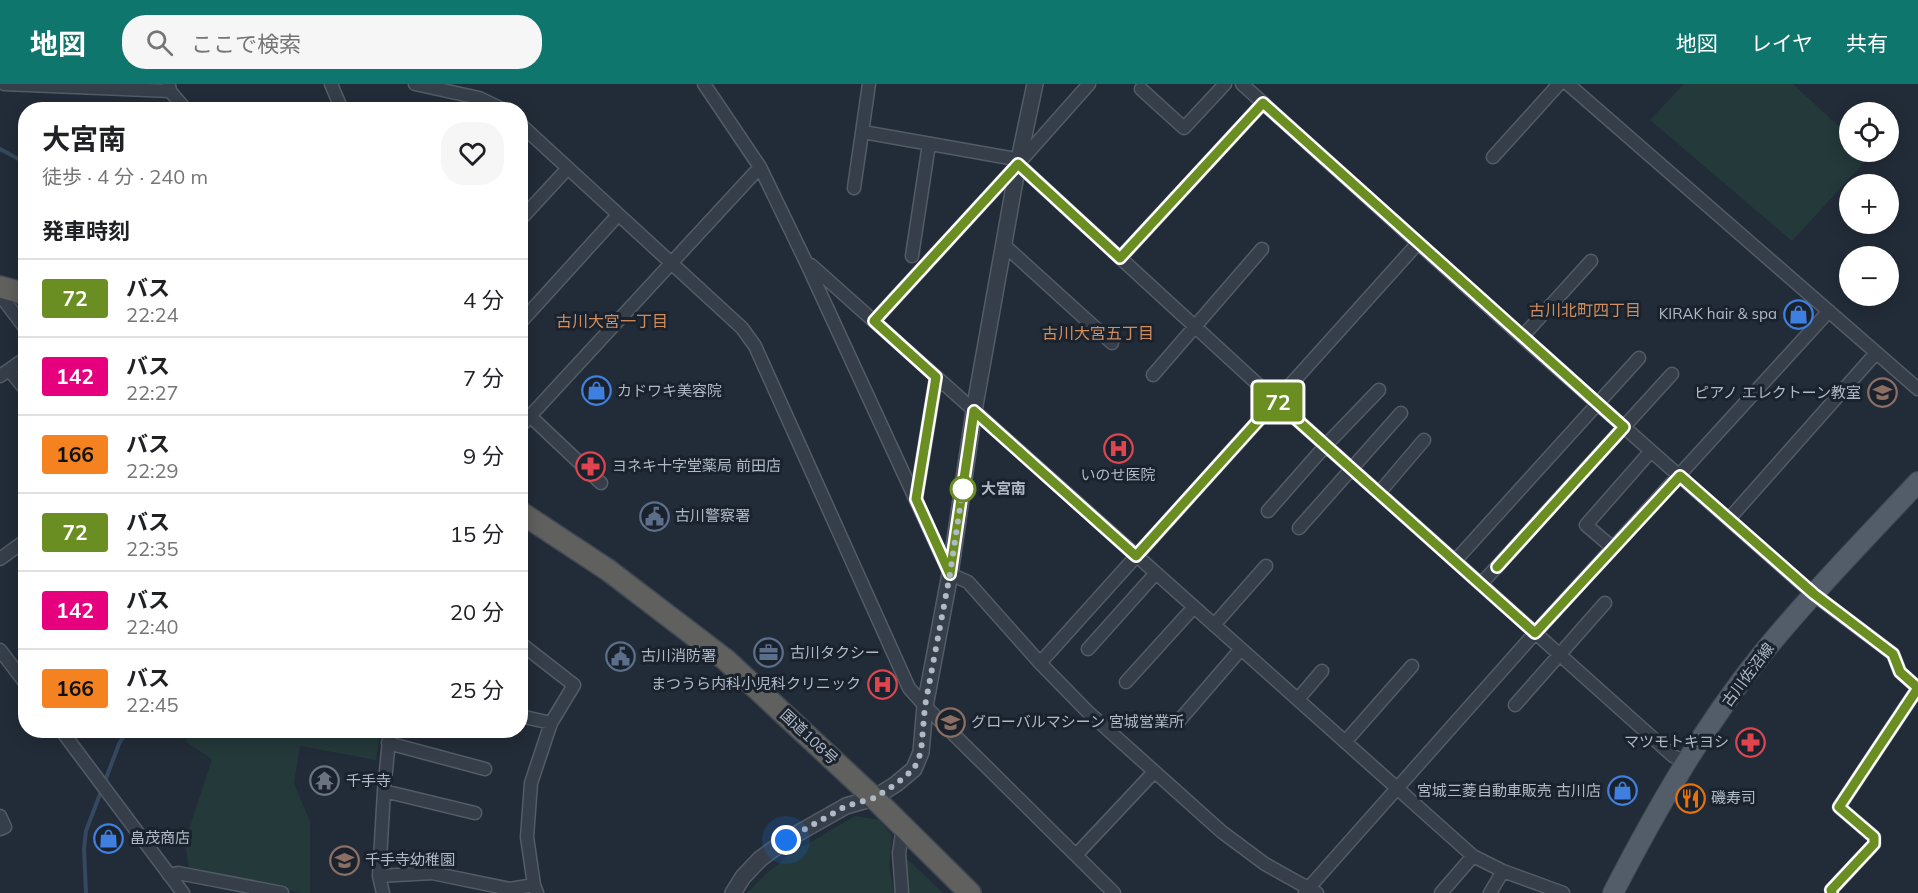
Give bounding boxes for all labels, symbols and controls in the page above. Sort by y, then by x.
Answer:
search box [122,15,542,69]
text: 地図 [30,26,86,61]
icon: search [143,26,176,59]
text: ここで検索 [191,30,301,58]
text: 地図 [1676,30,1718,56]
text: レイヤ [1751,30,1813,56]
text: 共有 [1846,30,1888,56]
map controls [1839,102,1899,306]
button: locate [1839,102,1899,162]
text: 大宮南 [42,121,126,156]
button: heart [441,122,504,185]
text: 徒歩 · 4 分 · 240 m [42,164,208,189]
button: + [1839,174,1899,234]
text: 発車時刻 [42,217,130,245]
button: − [1839,246,1899,306]
text: バス [126,274,170,302]
text: 72 [62,285,88,311]
text: 4 分 [463,286,504,314]
shop icon: KIRAK hair & spa [1782,298,1814,330]
district label: 古川北町四丁目 [1529,300,1641,320]
text: 22:24 [126,302,179,327]
place label: KIRAK hair & spa [1659,304,1777,323]
district label: 古川大宮一丁目 [556,311,668,331]
district label: 古川大宮五丁目 [1042,323,1154,343]
text: バス [126,352,170,380]
text: 142 [56,363,94,389]
text: 7 分 [463,364,504,392]
shop icon: カドワキ美容院 [580,375,612,407]
school or university icon: ピアノ エレクトーン教室 [1866,377,1898,409]
text: 22:27 [126,380,179,405]
place label: カドワキ美容院 [617,381,722,400]
line badge: 72 [1251,382,1305,422]
place label: ピアノ エレクトーン教室 [1694,383,1861,402]
text: 72 [1265,389,1291,415]
text: バス [126,430,170,458]
hospital icon: いのせ医院 [1102,432,1134,464]
text: 166 [56,441,94,467]
text: 9 分 [463,442,504,470]
pharmacy icon: ヨネキ十字堂薬局 前田店 [575,450,607,482]
place label: ヨネキ十字堂薬局 前田店 [612,456,781,475]
text: 22:29 [126,458,179,483]
place label: いのせ医院 [1080,465,1156,484]
marker: 大宮南 [950,476,976,502]
place label: 大宮南 [981,479,1026,498]
public building icon: 古川警察署 [638,500,670,532]
place label: 古川警察署 [675,506,750,525]
text: バス [126,508,170,536]
text: 72 [62,519,88,545]
text: 15 分 [450,520,504,548]
text: 22:35 [126,536,179,561]
text: バス [126,586,170,614]
text: 142 [56,597,94,623]
text: 20 分 [450,598,504,626]
text: 22:40 [126,614,179,639]
office icon: 古川タクシー [753,637,785,669]
street label: 古川佐沼線 [1717,639,1778,710]
public building icon: 古川消防署 [604,640,636,672]
place label: 古川タクシー [790,643,880,662]
place label: 古川消防署 [641,646,716,665]
text: バス [126,664,170,692]
hospital icon: まつうら内科小児科クリニック [866,668,898,700]
place label: まつうら内科小児科クリニック [651,674,861,693]
text: 166 [56,675,94,701]
text: 25 分 [450,676,504,704]
text: 22:45 [126,692,179,717]
street label: 国道108号 [777,705,842,768]
school or university icon: グローバルマシーン 宮城営業所 [934,706,966,738]
place label: グローバルマシーン 宮城営業所 [971,712,1184,731]
pharmacy icon: マツモトキヨシ [1734,726,1766,758]
place label: マツモトキヨシ [1624,732,1729,751]
temple icon: 千手寺 [309,765,341,797]
place label: 千手寺 [346,771,391,790]
shop icon: 宮城三菱自動車販売 古川店 [1606,775,1638,807]
place label: 宮城三菱自動車販売 古川店 [1417,781,1601,800]
restaurant icon: 磯寿司 [1674,782,1706,814]
place label: 磯寿司 [1711,788,1756,807]
shop icon: 畠茂商店 [93,822,125,854]
your location [771,825,801,855]
place label: 畠茂商店 [130,828,190,847]
school or university icon: 千手寺幼稚園 [328,844,360,876]
place label: 千手寺幼稚園 [365,850,455,869]

